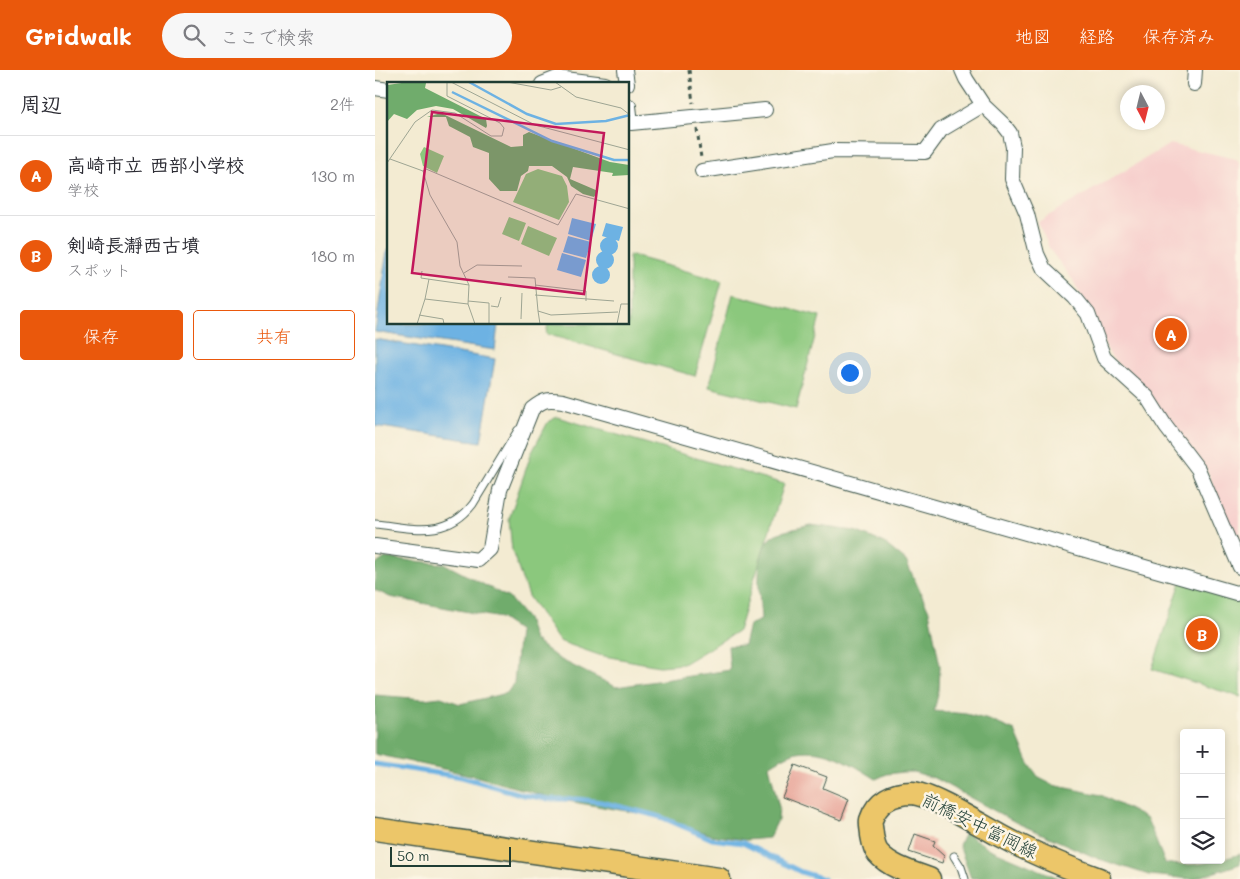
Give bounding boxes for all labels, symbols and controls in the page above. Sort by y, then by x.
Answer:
search box [162,13,512,58]
text: Gridwalk [25,20,132,51]
icon: search [180,21,208,49]
text: ここで検索 [220,24,315,49]
text: 地図 [1015,24,1051,48]
text: 経路 [1079,24,1115,48]
text: 保存済み [1143,24,1215,48]
inset map [387,82,630,325]
north arrow [1120,85,1165,130]
text: 周辺 [20,90,62,117]
text: 2件 [330,93,355,114]
text: 高崎市立 西部小学校 [67,152,245,177]
text: A [30,165,42,186]
text: 130 m [311,165,355,186]
text: 学校 [67,179,99,200]
text: 剣崎長瀞西古墳 [67,232,200,257]
text: B [31,245,41,266]
text: 180 m [310,245,355,266]
text: スポット [67,259,131,280]
button: 保存 [20,310,183,360]
button: 共有 [193,310,355,360]
pin: A [1155,315,1187,353]
your location [837,360,863,386]
pin: B [1186,615,1218,653]
map controls [1180,729,1225,864]
button: + [1180,729,1225,774]
button: − [1180,774,1225,819]
street label: 前橋安中富岡線 [918,787,1042,863]
button: layers [1180,819,1225,864]
scale bar [390,844,511,867]
text: 50 m [397,846,429,865]

